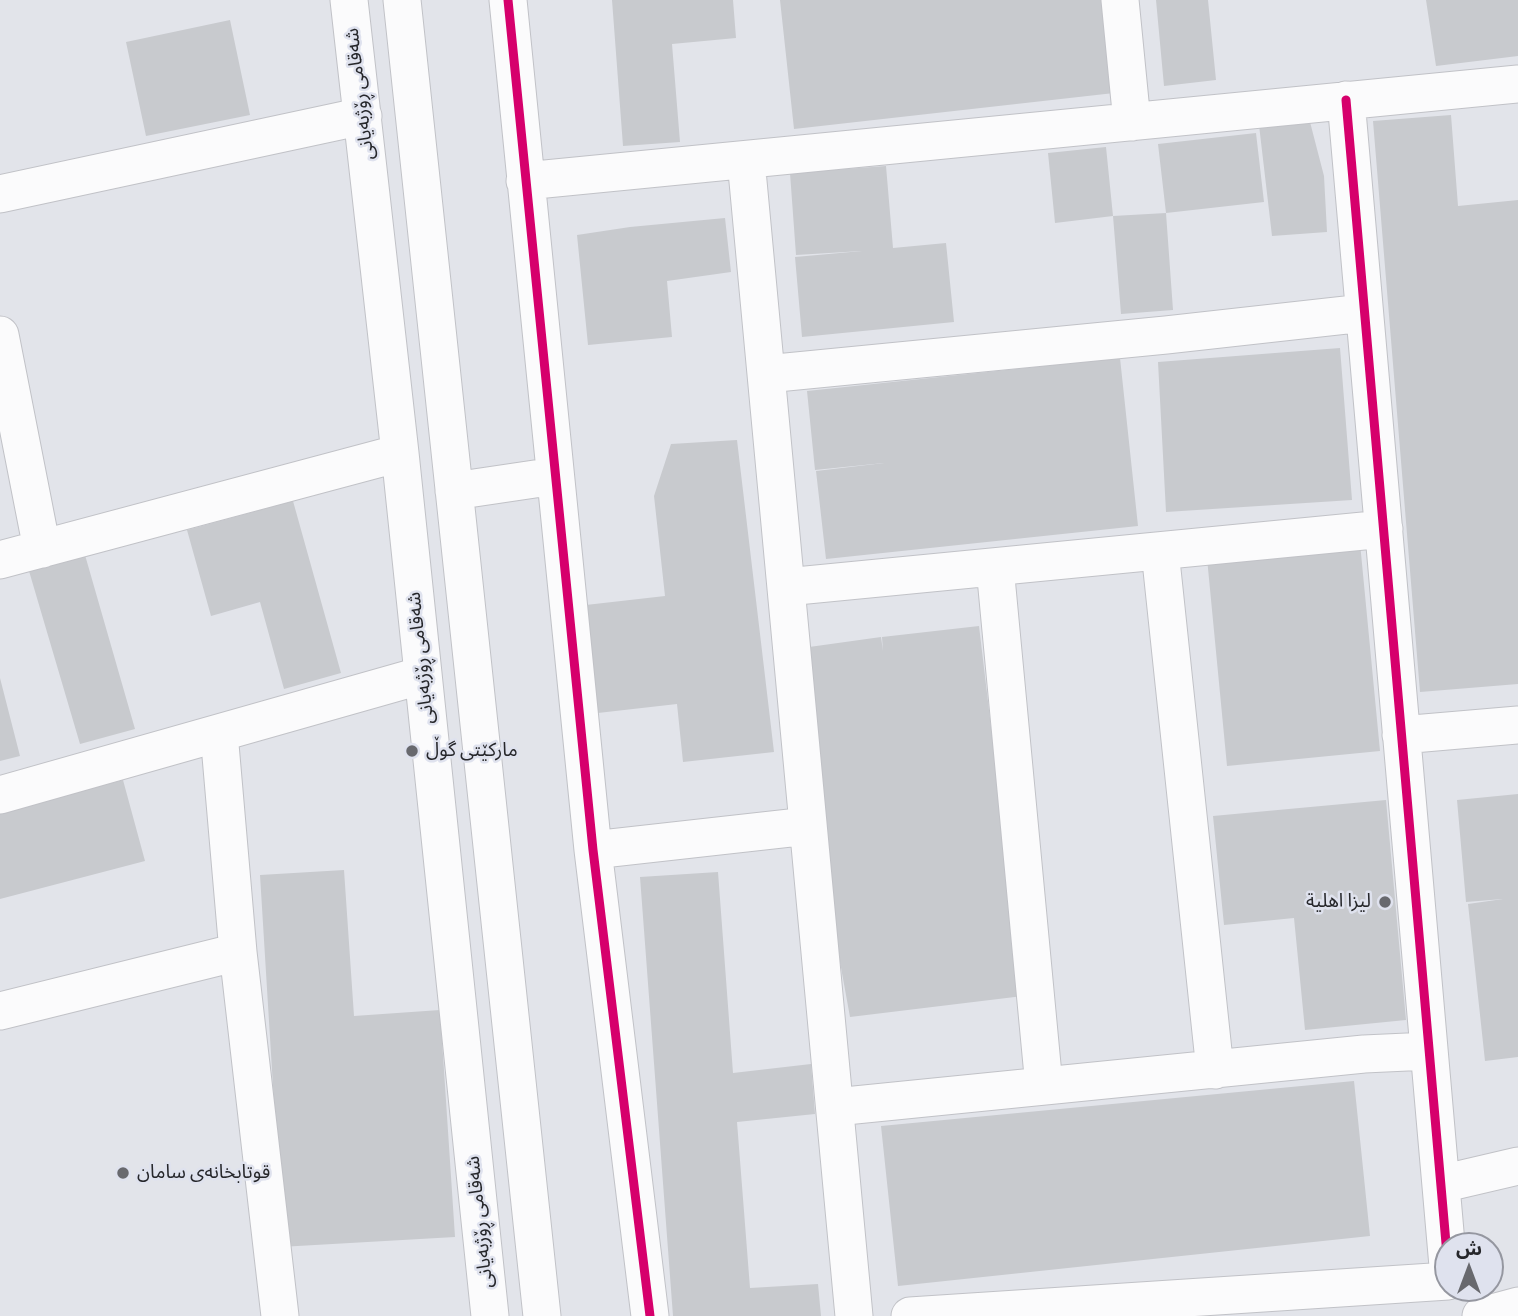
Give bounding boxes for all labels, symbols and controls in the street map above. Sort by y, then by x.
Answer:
street label: شەقامی ڕۆژبەیانی [341,27,379,161]
street label: شەقامی ڕۆژبەیانی [403,591,439,725]
place label: مارکێتی گوڵ [426,740,518,762]
marker: مارکێتی گوڵ [404,743,420,759]
place label: ليزا اهلية [1306,891,1371,913]
marker: ليزا اهلية [1377,894,1393,910]
street label: شەقامی ڕۆژبەیانی [462,1155,498,1289]
place label: قوتابخانەی سامان [137,1162,270,1184]
marker: قوتابخانەی سامان [115,1165,131,1181]
north arrow [1434,1232,1504,1302]
text: ش [1456,1236,1482,1260]

